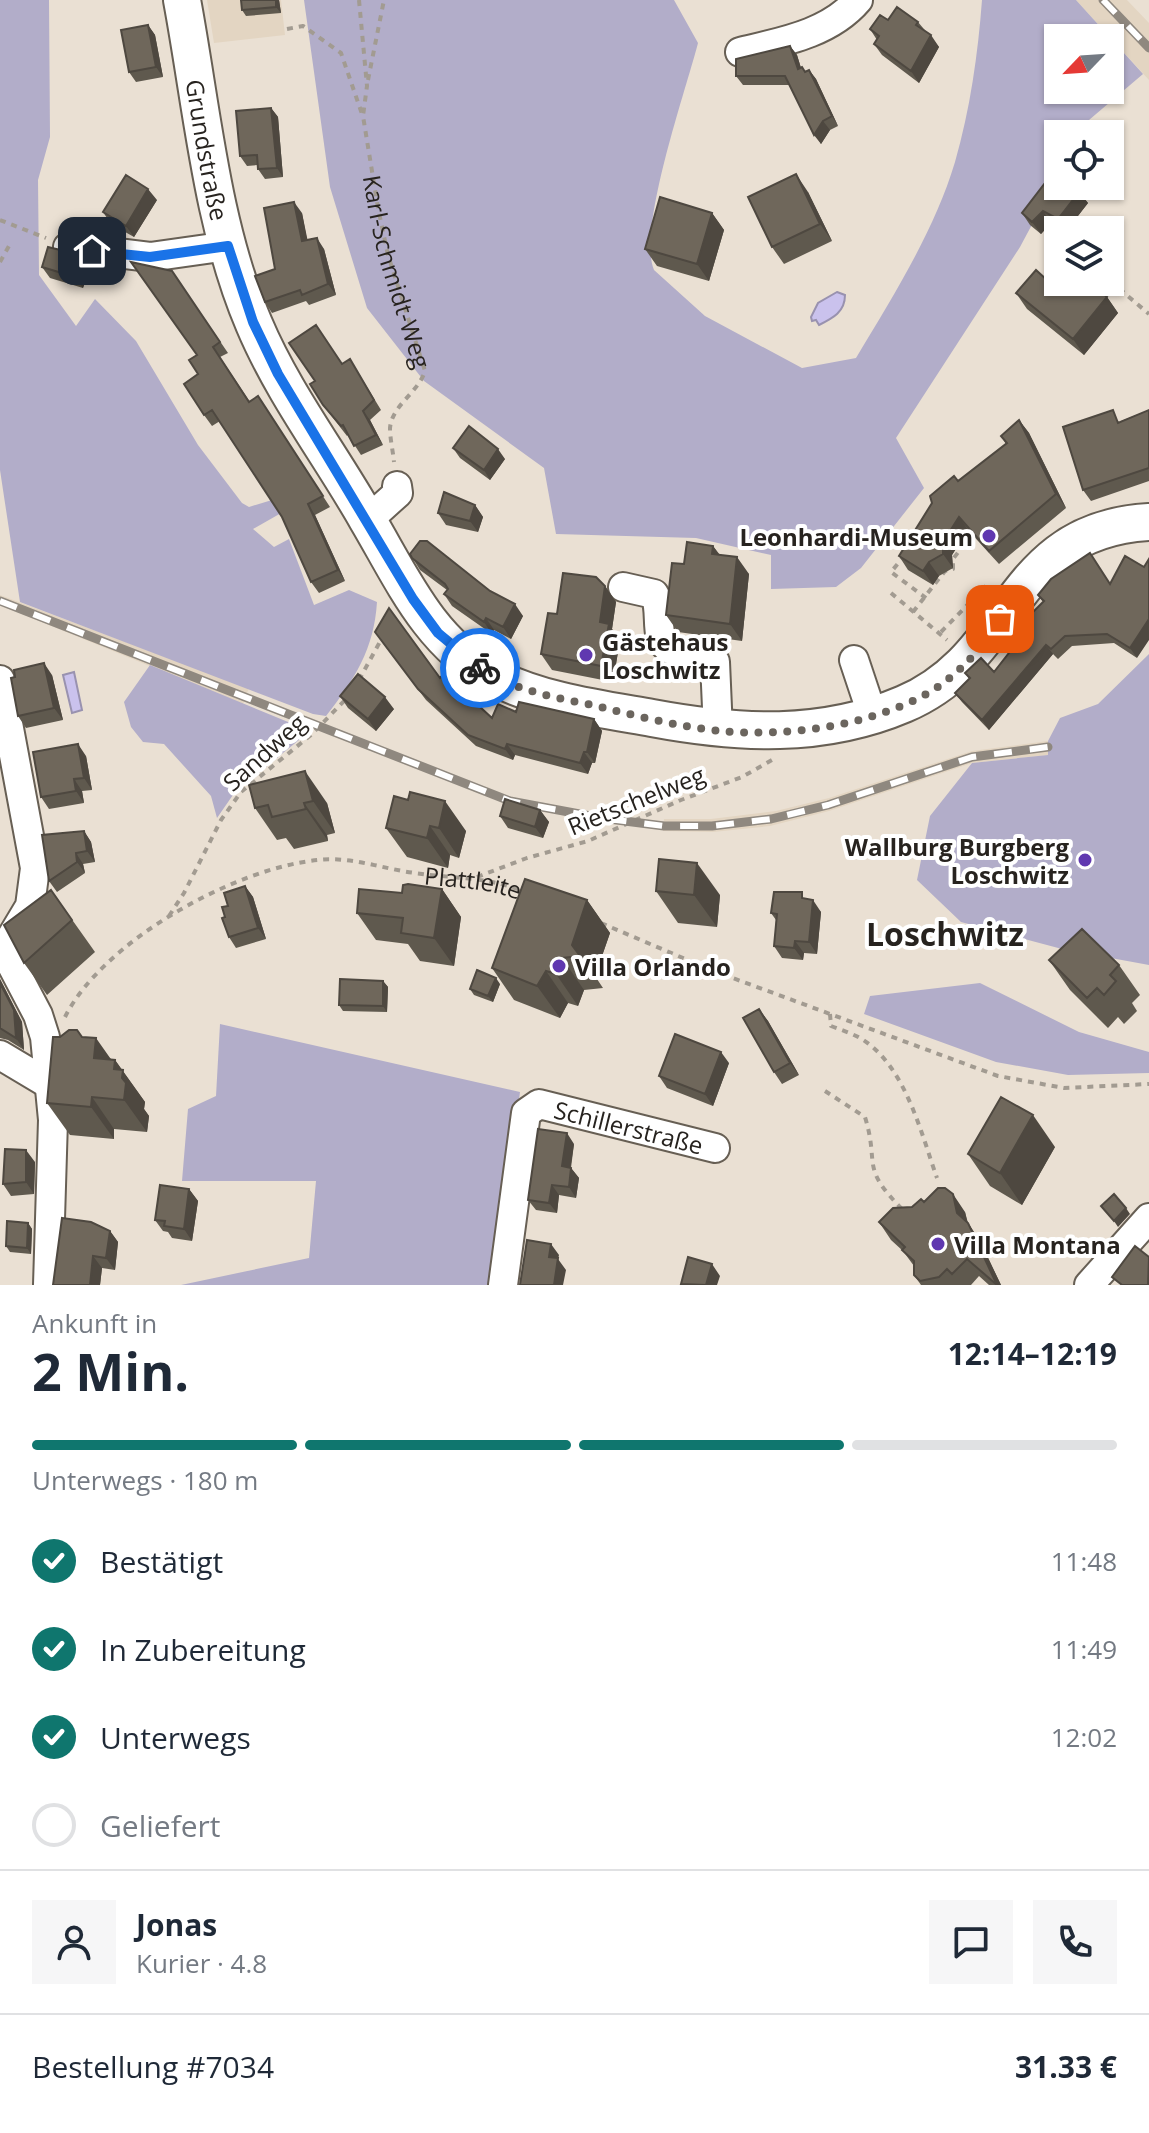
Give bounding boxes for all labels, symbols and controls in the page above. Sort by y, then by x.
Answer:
north arrow [1044,24,1124,104]
map controls [1044,24,1124,296]
street label: Grundstraße [179,77,237,224]
button: locate [1044,120,1124,200]
street label: Karl-Schmidt-Weg [356,172,439,372]
button: layers [1044,216,1124,296]
pin [58,217,126,285]
icon: home [70,229,114,273]
place label: Leonhardi-Museum [739,520,973,553]
marker: Leonhardi-Museum [980,527,998,545]
pin [966,585,1034,653]
icon: bag [978,597,1022,641]
place label: Gästehaus Loschwitz [602,625,728,686]
courier [440,628,520,708]
icon: bike [458,646,502,690]
marker: Gästehaus Loschwitz [577,646,595,664]
street label: Sandweg [215,706,313,798]
street label: Rietschelweg [563,758,709,842]
place label: Wallburg Burgberg Loschwitz [845,830,1069,891]
marker: Wallburg Burgberg Loschwitz [1076,851,1094,869]
street label: Plattleite [423,858,527,906]
district label: Loschwitz [866,912,1024,955]
place label: Villa Orlando [575,950,731,983]
marker: Villa Orlando [550,957,568,975]
street label: Schillerstraße [551,1092,707,1161]
place label: Villa Montana [954,1228,1121,1261]
marker: Villa Montana [929,1235,947,1253]
text: Ankunft in [32,1305,157,1341]
text: 12:14–12:19 [948,1333,1117,1374]
text: 2 Min. [32,1335,189,1406]
text: Unterwegs · 180 m [32,1462,258,1498]
icon: check [32,1539,76,1583]
text: Bestätigt [100,1541,223,1582]
text: 11:48 [1051,1543,1117,1579]
icon: check [32,1627,76,1671]
text: In Zubereitung [100,1629,306,1670]
text: 11:49 [1051,1631,1117,1667]
icon: check [32,1715,76,1759]
text: Unterwegs [100,1717,251,1758]
text: 12:02 [1051,1719,1117,1755]
text: Geliefert [100,1805,221,1846]
button: person [32,1900,116,1984]
button: chat [929,1900,1013,1984]
button: phone [1033,1900,1117,1984]
text: Jonas [136,1904,217,1945]
text: Kurier · 4.8 [136,1945,267,1981]
text: Bestellung #7034 [32,2046,274,2087]
text: 31.33 € [1015,2046,1117,2087]

